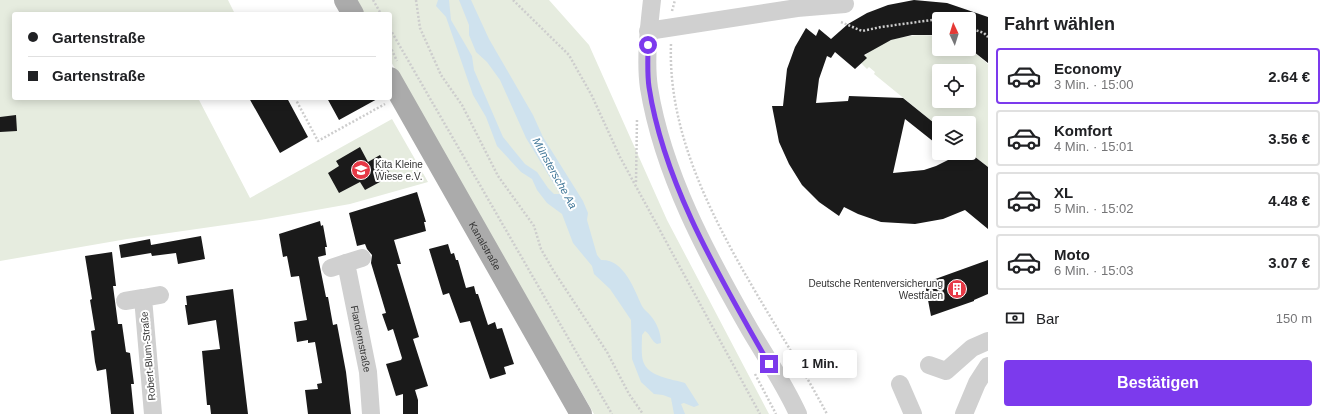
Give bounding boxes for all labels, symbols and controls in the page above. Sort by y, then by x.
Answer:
north arrow [932,12,976,56]
map controls [932,12,976,160]
text: Fahrt wählen [1004,14,1115,34]
text: Gartenstraße [52,29,145,46]
route start [639,36,657,54]
icon: car [1006,58,1042,94]
text: Economy [1054,60,1122,77]
button: locate [932,64,976,108]
text: Gartenstraße [52,67,145,84]
text: 2.64 € [1268,68,1310,85]
text: 3 Min. · 15:00 [1054,77,1134,92]
button: layers [932,116,976,160]
icon: car [1006,120,1042,156]
text: Komfort [1054,122,1112,139]
text: 3.56 € [1268,130,1310,147]
water label: Münstersche Aa [531,136,579,210]
text: 4 Min. · 15:01 [1054,139,1134,154]
school or university icon: Kita Kleine Wiese e.V. [350,159,372,181]
place label: Kita Kleine Wiese e.V. [375,159,423,182]
icon: car [1006,182,1042,218]
text: XL [1054,184,1073,201]
text: 4.48 € [1268,192,1310,209]
text: 5 Min. · 15:02 [1054,201,1134,216]
street label: Kanalstraße [467,220,504,272]
icon: car [1006,244,1042,280]
text: Moto [1054,246,1090,263]
text: 3.07 € [1268,254,1310,271]
text: 6 Min. · 15:03 [1054,263,1134,278]
place label: Deutsche Rentenversicherung Westfalen [808,278,943,301]
building icon: Deutsche Rentenversicherung Westfalen [946,278,968,300]
street label: Flandernstraße [349,304,373,373]
icon: cash [1004,307,1026,329]
text: Bar [1036,310,1059,327]
street label: Robert-Blum-Straße [139,311,157,401]
text: 150 m [1276,311,1312,326]
callout: 1 Min. [783,350,857,378]
route end [760,355,778,373]
text: 1 Min. [802,356,838,371]
button: Bestätigen [1004,360,1312,406]

